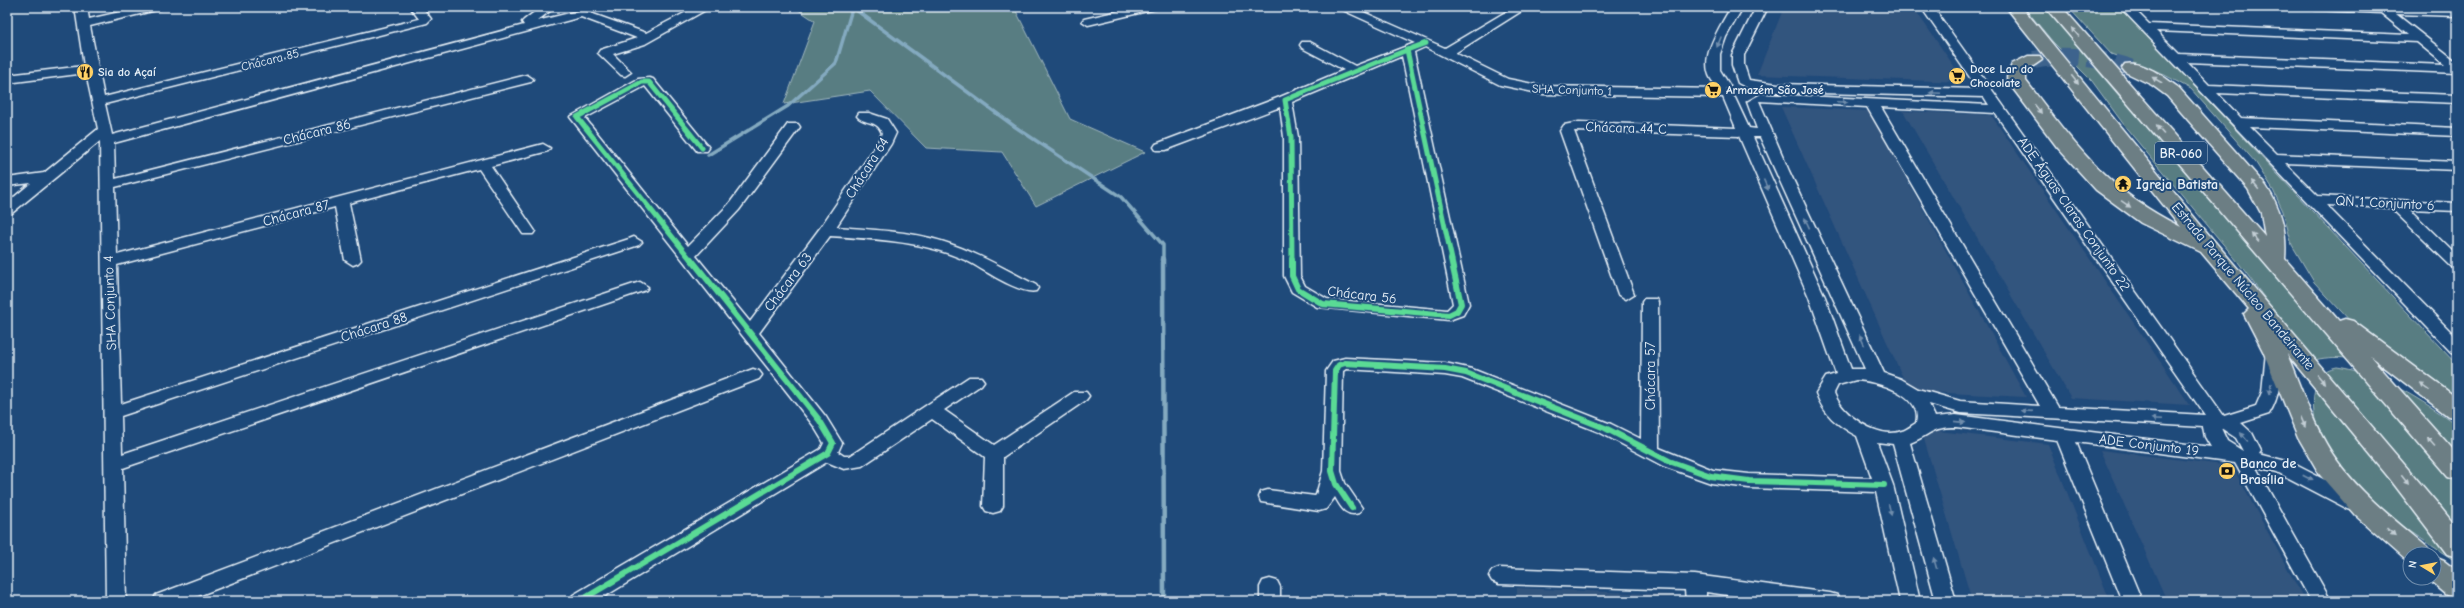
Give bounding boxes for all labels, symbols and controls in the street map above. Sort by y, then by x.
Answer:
one-way arrow [2070,27,2079,37]
one-way arrow [1716,36,1722,48]
street label: Chácara 85 [239,46,301,74]
restaurant icon: Sia do Açaí [75,62,95,82]
place label: Doce Lar do Chocolate [1970,62,2033,90]
place label: Sia do Açaí [98,65,157,79]
supermarket icon: Doce Lar do Chocolate [1947,66,1967,86]
one-way arrow [2070,74,2079,85]
one-way arrow [2151,77,2162,84]
supermarket icon: Armazém São José [1703,80,1723,100]
street label: SHA Conjunto 1 [1532,82,1613,98]
place label: Armazém São José [1726,83,1824,97]
one-way arrow [1929,89,1941,96]
one-way arrow [1836,99,1849,105]
one-way arrow [2034,103,2043,114]
street label: Chácara 86 [281,115,353,149]
street label: Chácara 44 C [1585,118,1667,138]
one-way arrow [2156,125,2165,135]
street label: ADE Águas Claras Conjunto 22 [2014,133,2134,295]
street label: Chácara 64 [842,134,893,202]
road number: BR-060 [2155,142,2207,164]
temple icon: Igreja Batista [2113,174,2133,194]
place label: Igreja Batista [2136,176,2218,193]
one-way arrow [1763,179,1770,191]
one-way arrow [2250,179,2259,190]
street label: QN 1 Conjunto 6 [2335,192,2435,214]
street label: Chácara 87 [261,196,332,230]
street label: Estrada Parque Núcleo Bandeirante [2168,199,2318,373]
one-way arrow [2121,200,2131,208]
one-way arrow [1804,217,1810,228]
one-way arrow [2251,233,2260,243]
street label: Chácara 63 [760,249,816,315]
street label: SHA Conjunto 4 [100,255,120,351]
street label: Chácara 56 [1326,282,1398,308]
street label: Chácara 88 [339,308,409,346]
one-way arrow [1858,334,1864,346]
street label: Chácara 57 [1642,341,1659,410]
one-way arrow [2317,374,2326,384]
one-way arrow [2267,383,2273,396]
one-way arrow [2420,383,2430,391]
one-way arrow [2021,408,2033,415]
one-way arrow [2150,416,2163,422]
one-way arrow [2301,416,2307,428]
one-way arrow [1954,419,1966,425]
street label: ADE Conjunto 19 [2098,430,2200,460]
one-way arrow [2240,432,2249,442]
one-way arrow [2427,437,2436,447]
place label: Banco de Brasília [2240,455,2296,488]
bank icon: Banco de Brasília [2217,461,2237,481]
one-way arrow [2400,473,2409,484]
one-way arrow [2302,475,2314,482]
one-way arrow [1887,504,1893,516]
one-way arrow [2386,527,2397,536]
north arrow [2402,546,2442,586]
one-way arrow [1932,557,1938,570]
text: N [2406,560,2420,569]

